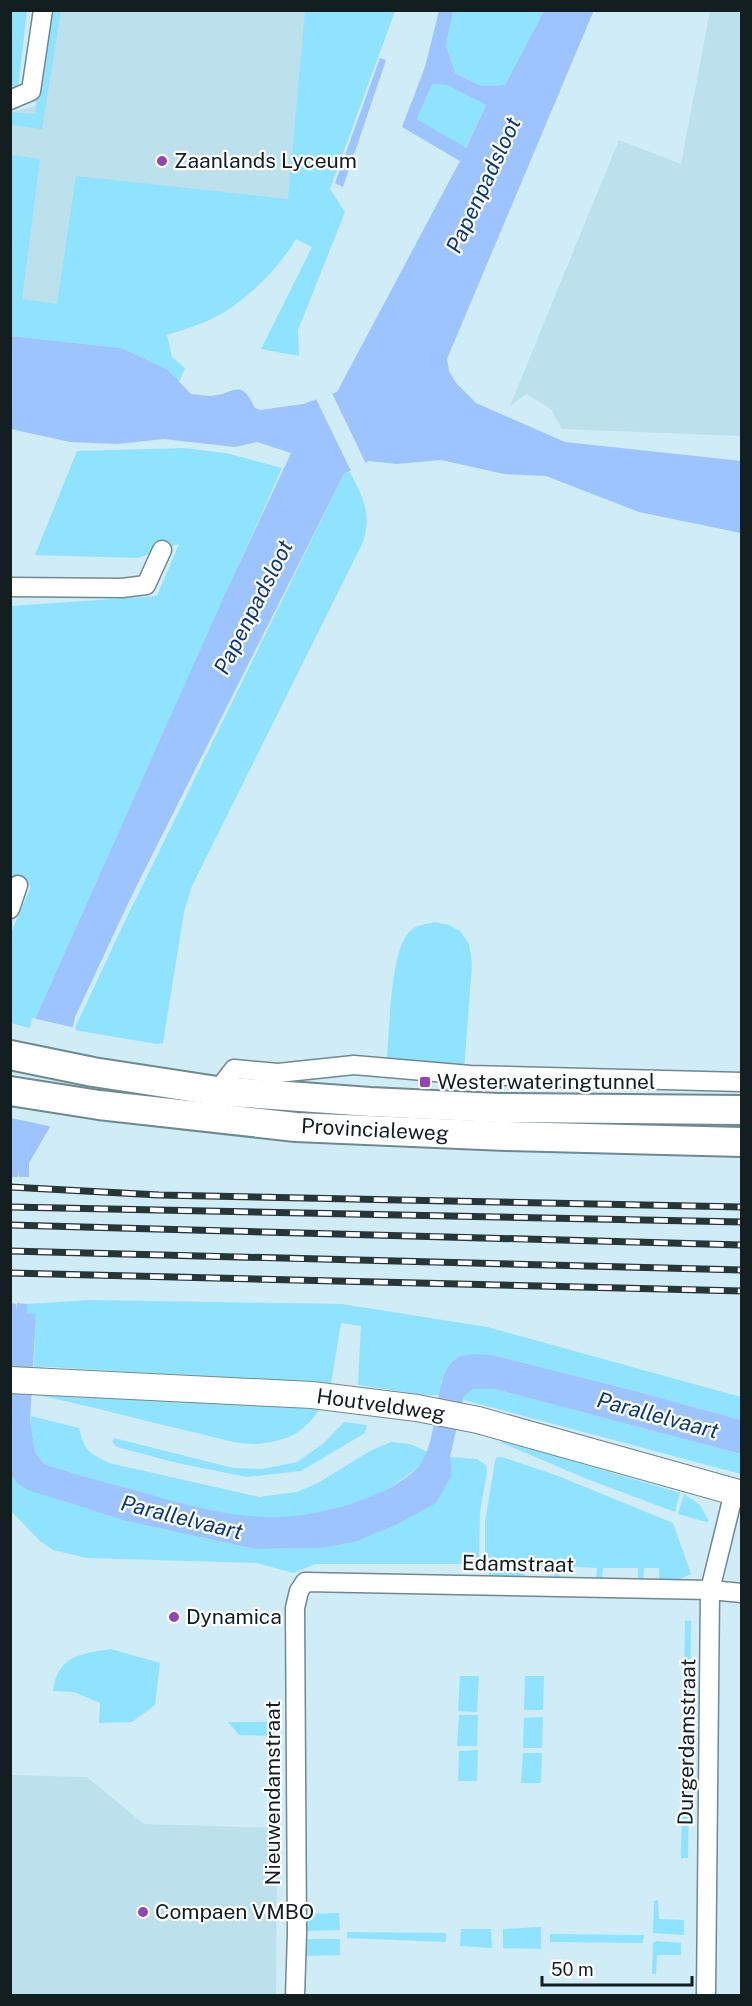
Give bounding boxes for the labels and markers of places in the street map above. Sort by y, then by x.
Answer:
place label: Zaanlands Lyceum [174,148,357,173]
marker: Zaanlands Lyceum [155,154,169,168]
place label: Westerwateringtunnel [437,1069,655,1094]
marker: Westerwateringtunnel [418,1075,432,1089]
place label: Dynamica [186,1604,282,1629]
marker: Dynamica [167,1610,181,1624]
place label: Compaen VMBO [155,1899,314,1924]
marker: Compaen VMBO [136,1905,150,1919]

